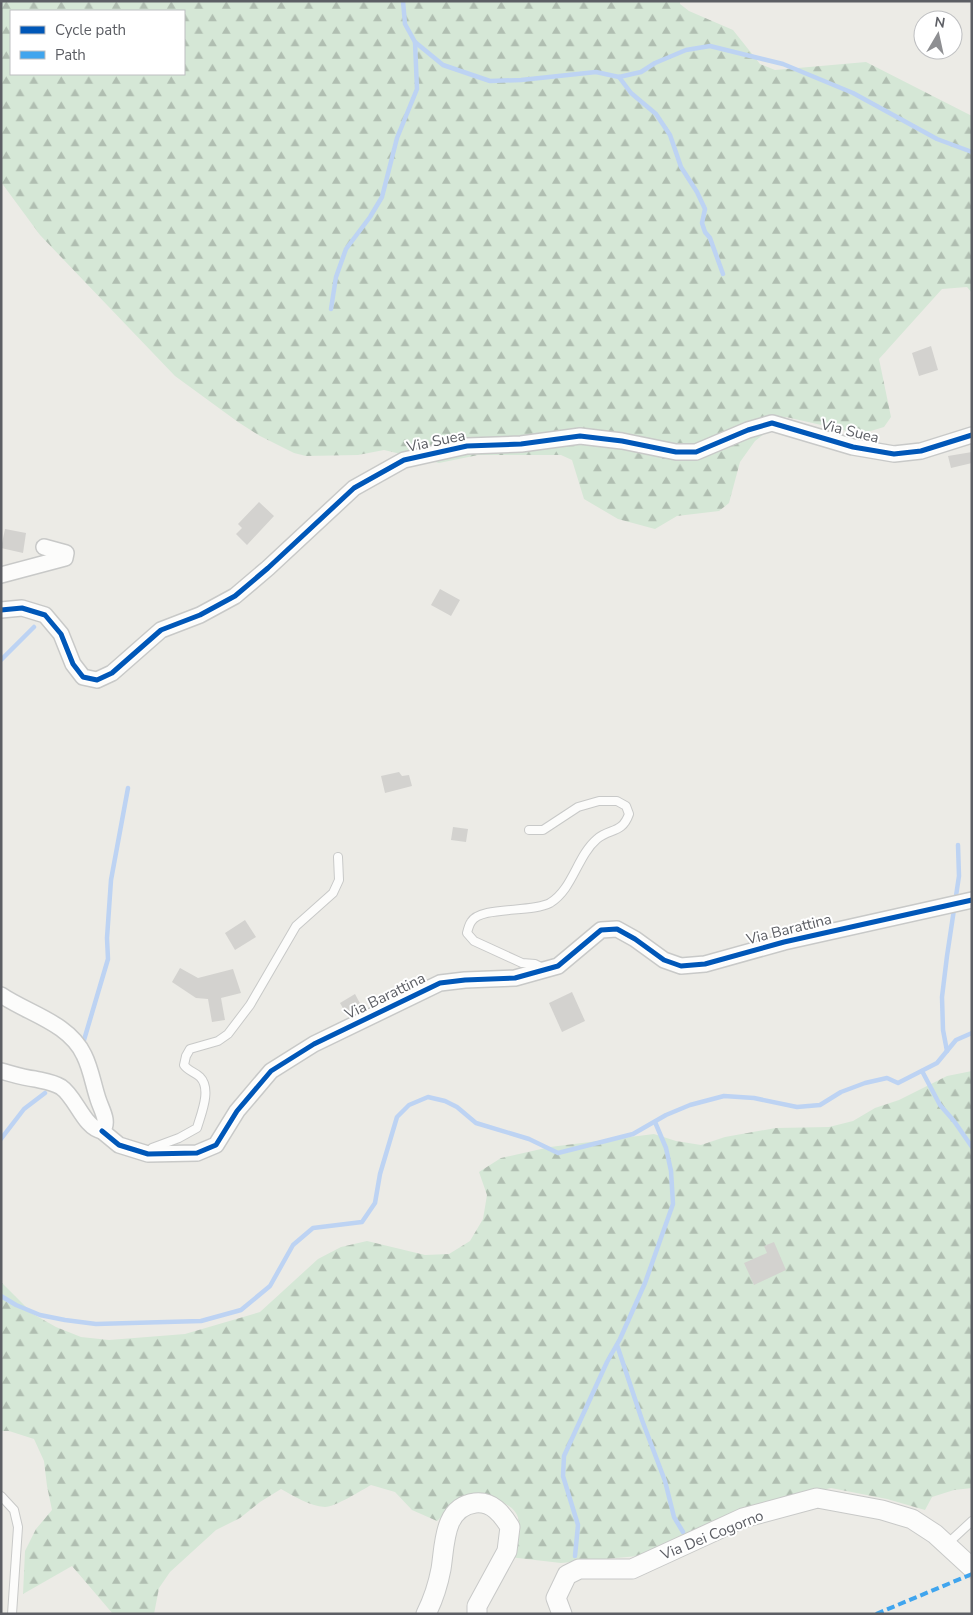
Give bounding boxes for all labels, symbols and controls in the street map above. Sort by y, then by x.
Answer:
legend [10,10,185,75]
north arrow [913,10,963,60]
text: N [933,12,947,33]
text: Cycle path [55,20,126,40]
text: Path [55,45,86,65]
street label: Via Suea [818,414,881,448]
street label: Via Suea [404,425,467,457]
street label: Via Barattina [743,909,834,949]
street label: Via Barattina [341,968,429,1025]
street label: Via Dei Cogorno [657,1505,766,1565]

